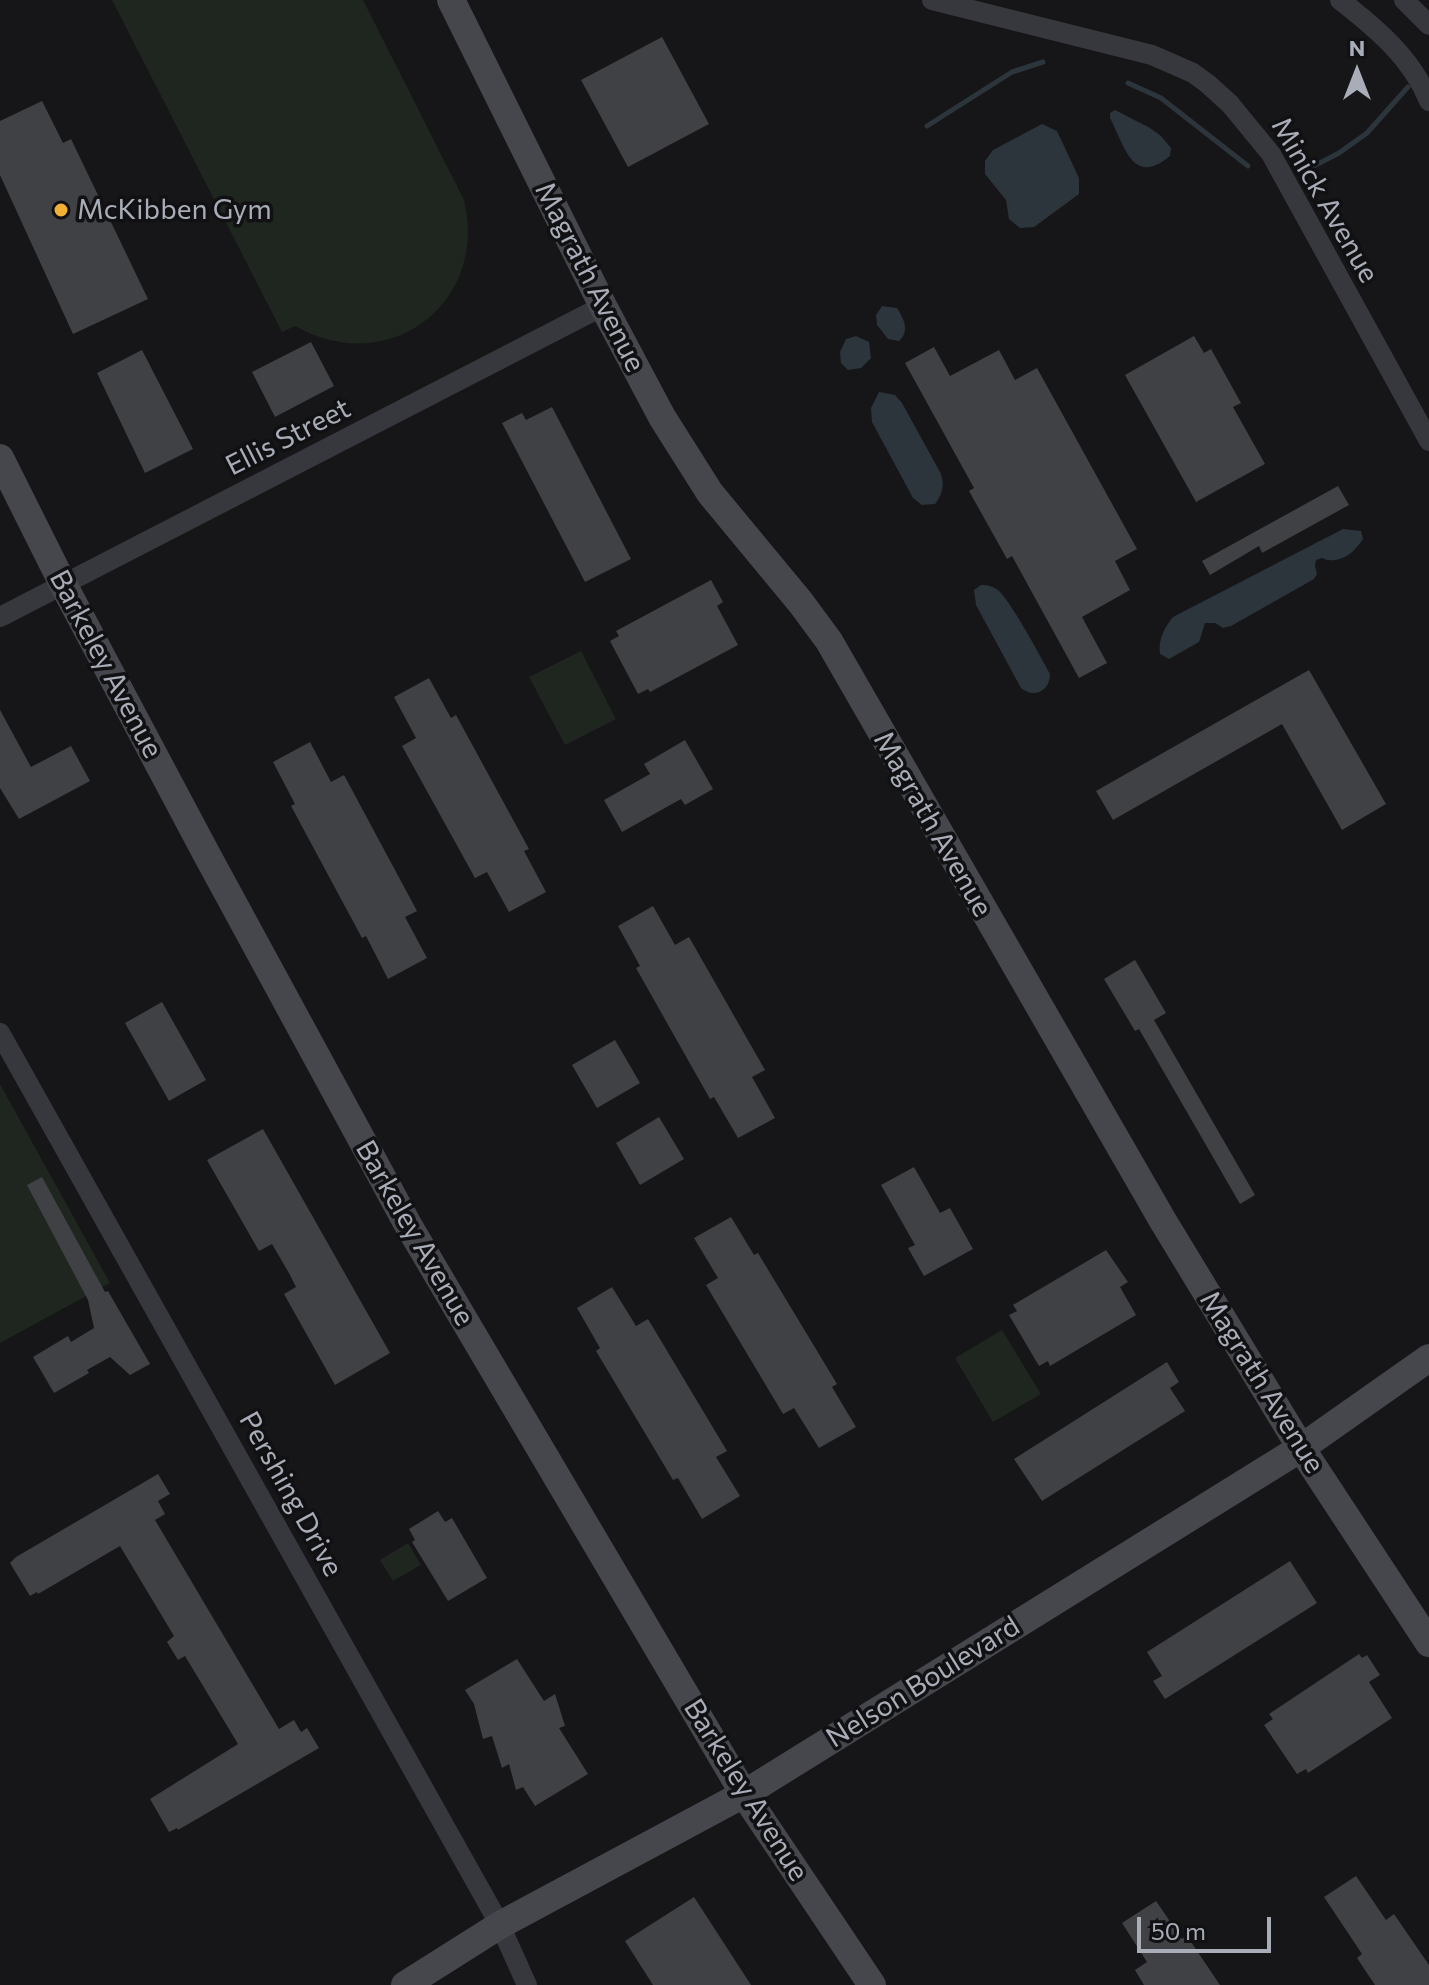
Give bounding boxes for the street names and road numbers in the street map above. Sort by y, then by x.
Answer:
street label: Minick Avenue [1264,112,1386,288]
street label: Magrath Avenue [528,177,652,377]
street label: Ellis Street [220,391,356,483]
street label: Barkeley Avenue [42,564,170,764]
street label: Magrath Avenue [866,725,1000,923]
street label: Barkeley Avenue [348,1135,482,1331]
street label: Magrath Avenue [1193,1285,1331,1479]
street label: Pershing Drive [232,1406,350,1582]
street label: Nelson Boulevard [820,1609,1026,1755]
street label: Barkeley Avenue [677,1693,815,1887]

